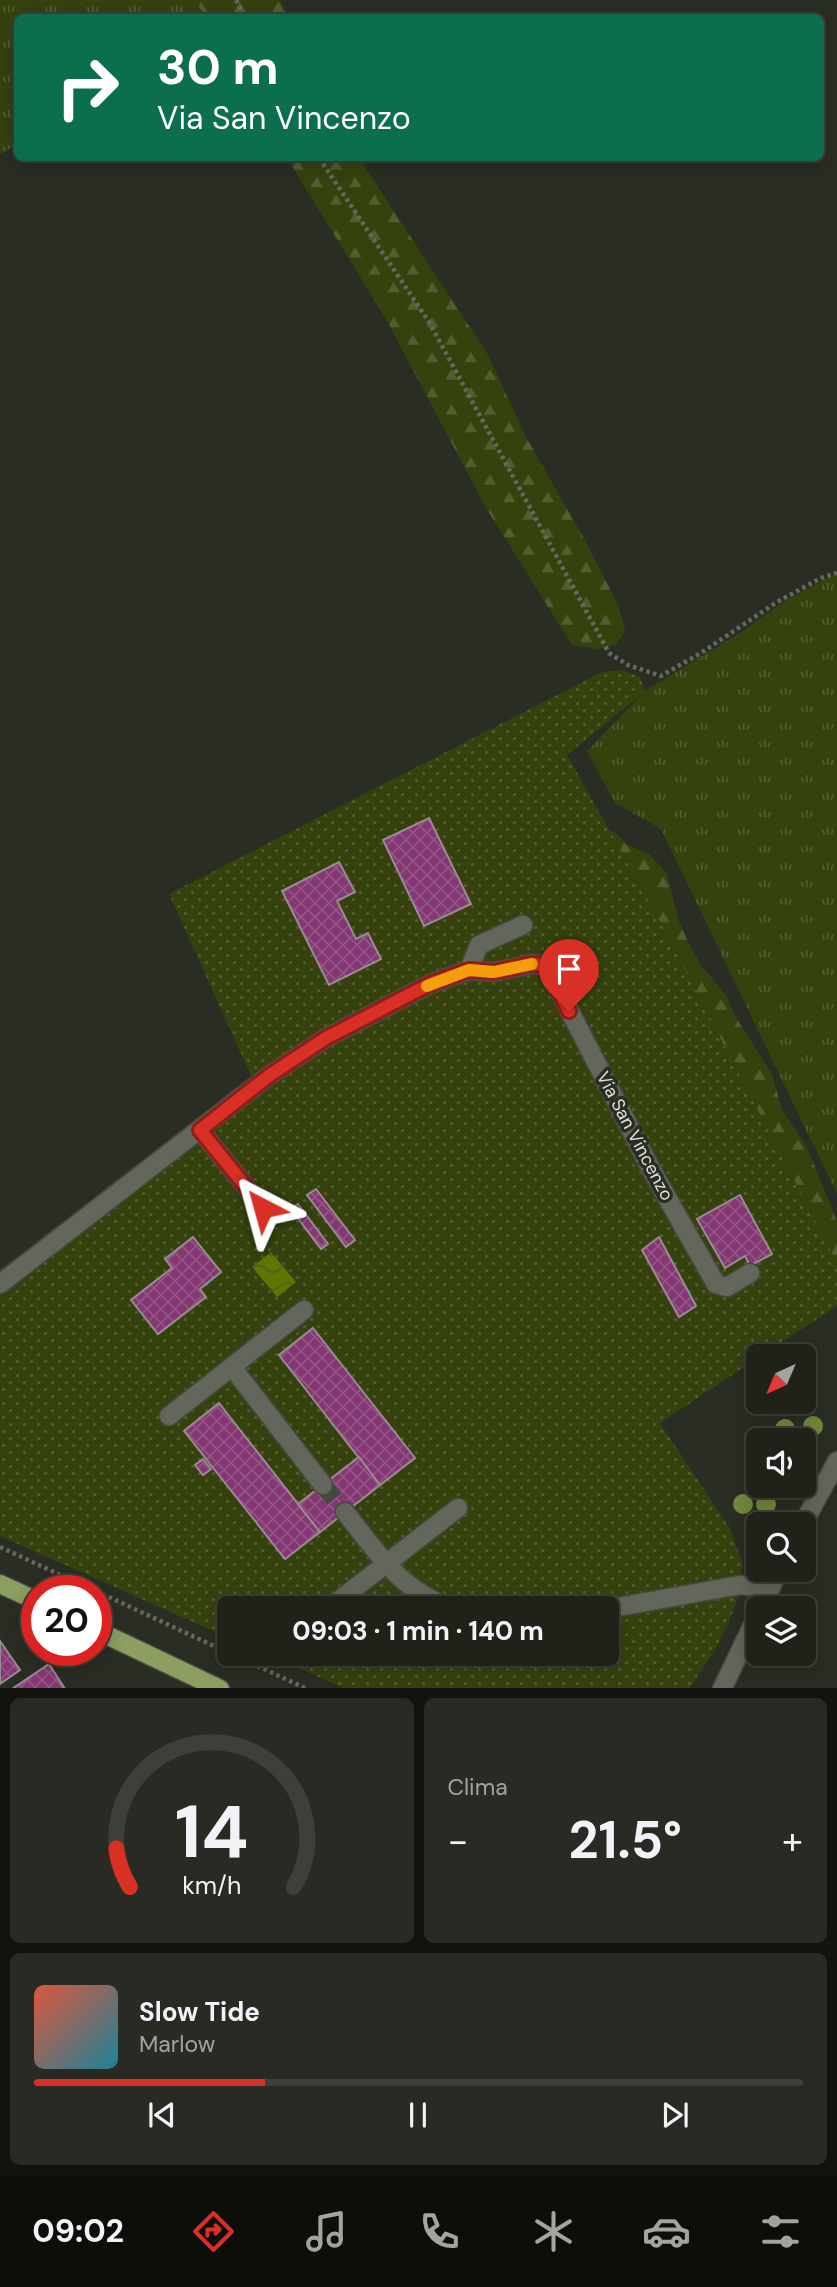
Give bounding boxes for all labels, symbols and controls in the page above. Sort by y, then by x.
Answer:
text: 30 m [157,35,279,99]
icon: right [42,42,133,133]
text: Via San Vincenzo [157,97,411,139]
pin [539,939,599,1011]
icon: arrive [550,950,588,988]
street label: Via San Vincenzo [591,1067,679,1205]
position arrow [226,1171,300,1245]
north arrow [746,1344,816,1414]
map controls [746,1344,816,1666]
button: sound [746,1428,816,1498]
button: search [746,1512,816,1582]
speed limit sign: 20 [21,1575,112,1666]
button: layers [746,1596,816,1666]
text: 09:03 · 1 min · 140 m [292,1614,544,1648]
text: Clima [448,1772,508,1802]
text: 14 [175,1785,249,1880]
text: 21.5° [569,1806,682,1874]
text: − [448,1816,468,1866]
text: + [782,1816,803,1866]
text: km/h [182,1868,241,1901]
text: Slow Tide [139,1995,260,2029]
text: Marlow [139,2029,215,2059]
icon: previous [143,2096,181,2134]
icon: pause [399,2096,437,2134]
icon: next [656,2096,694,2134]
icon: directions [189,2207,238,2256]
icon: music [302,2207,351,2256]
icon: phone [415,2207,464,2256]
icon: climate [529,2207,578,2256]
icon: car [642,2207,691,2256]
icon: filters [756,2207,805,2256]
text: 09:02 [32,2210,124,2252]

